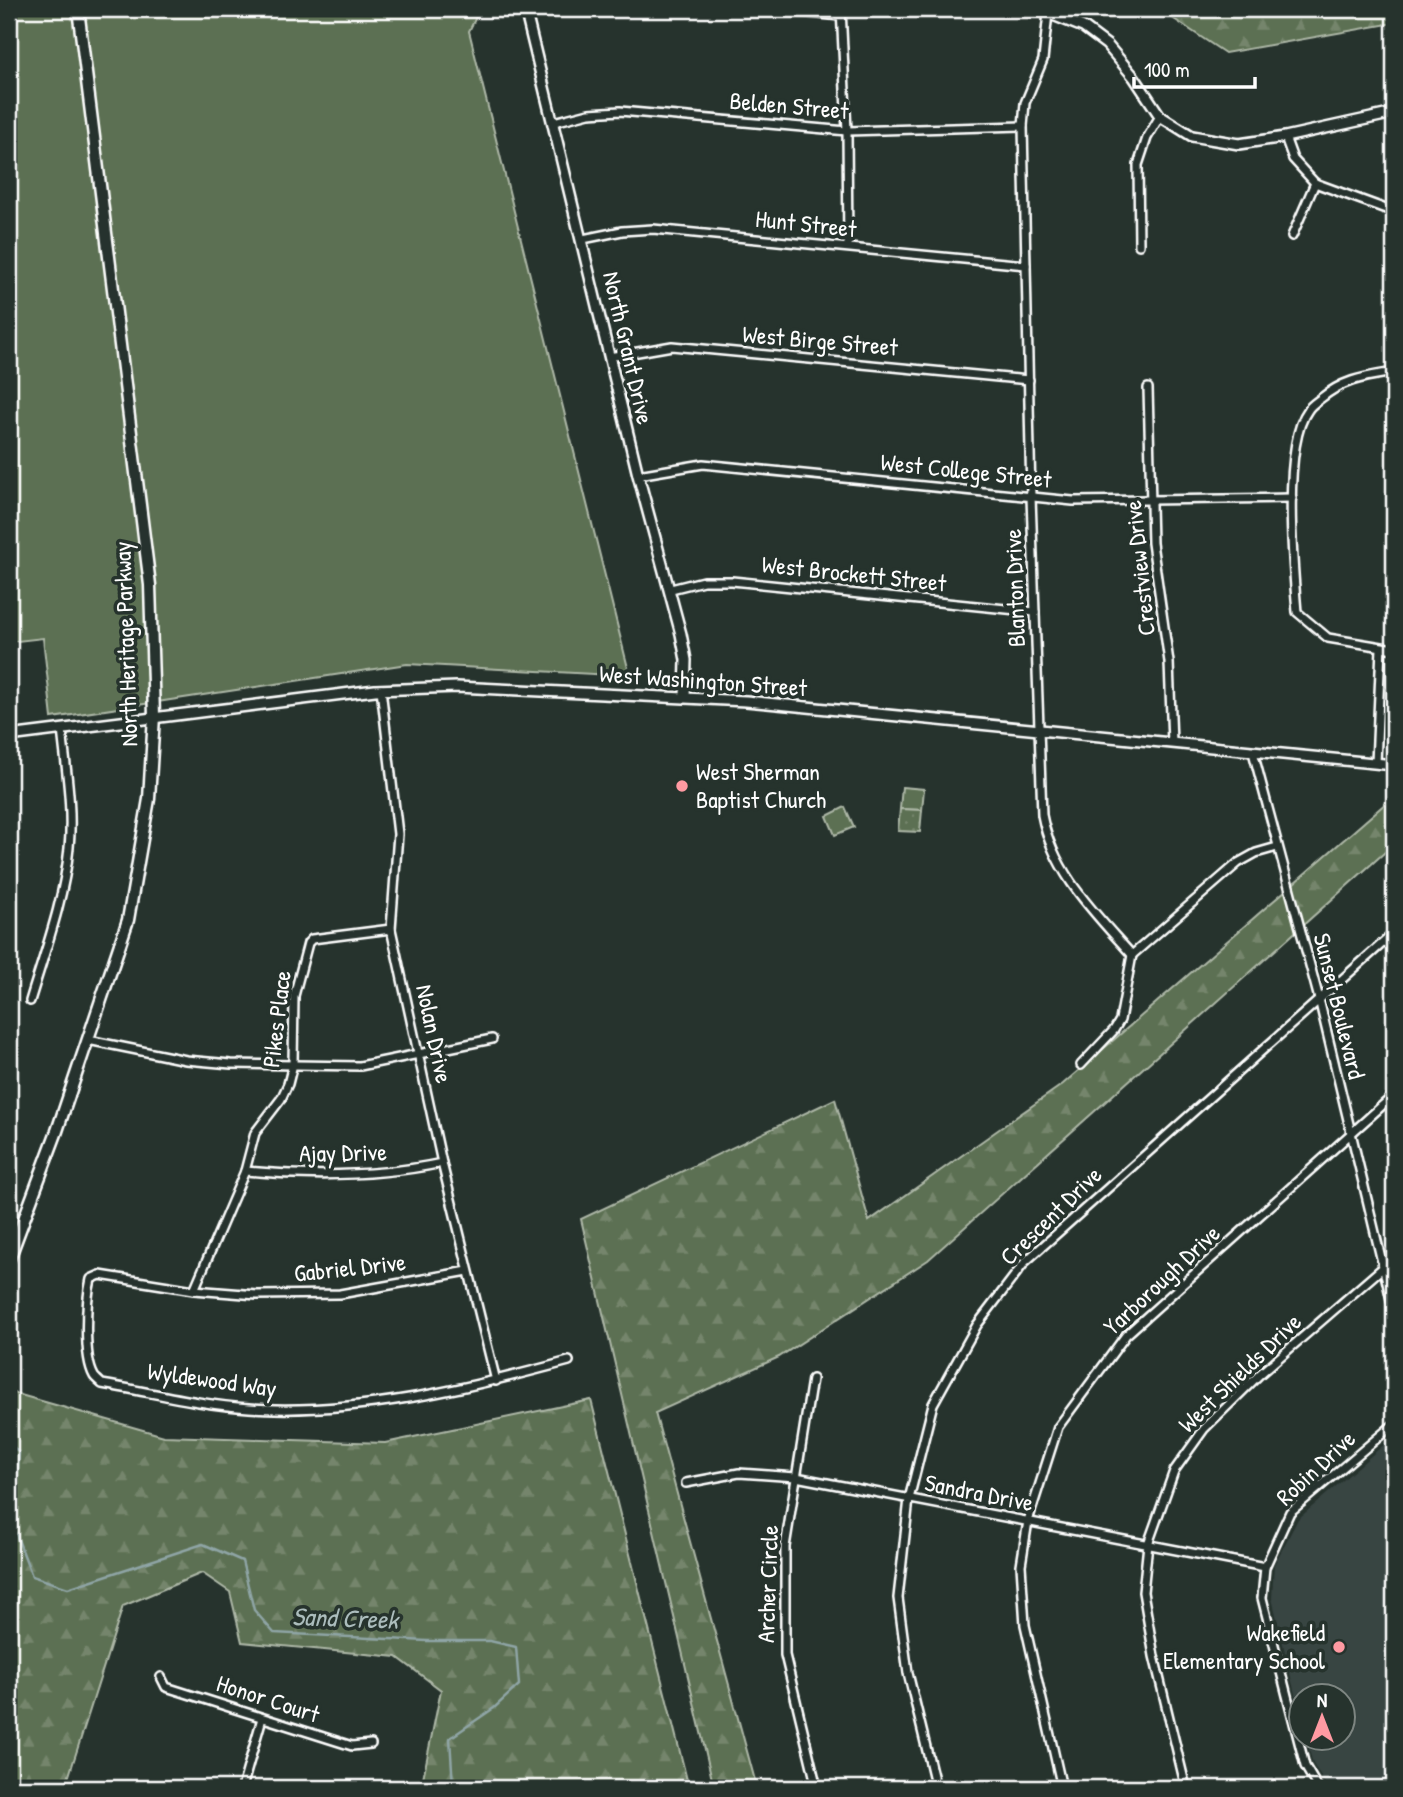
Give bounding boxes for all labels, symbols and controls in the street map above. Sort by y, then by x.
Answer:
scale bar [1134,46,1254,90]
text: 100 m [1144,55,1190,84]
street label: Belden Street [728,84,851,126]
street label: Hunt Street [754,202,859,244]
street label: North Grant Drive [596,268,662,428]
street label: West Birge Street [741,317,900,363]
street label: West College Street [879,445,1054,495]
street label: Crestview Drive [1116,498,1162,637]
street label: Blanton Drive [996,528,1032,648]
street label: North Heritage Parkway [105,541,145,747]
street label: West Brockett Street [760,547,949,599]
street label: West Washington Street [598,657,809,703]
place label: West Sherman Baptist Church [696,755,826,815]
marker: West Sherman Baptist Church [674,778,690,794]
street label: Sunset Boulevard [1306,930,1374,1082]
street label: Pikes Place [254,968,298,1069]
street label: Nolan Drive [409,982,461,1086]
street label: Ajay Drive [299,1135,387,1169]
street label: Crescent Drive [992,1158,1108,1272]
street label: Yarborough Drive [1096,1217,1227,1342]
street label: Gabriel Drive [292,1245,408,1289]
street label: West Shields Drive [1171,1305,1308,1439]
street label: Wyldewood Way [146,1354,279,1404]
street label: Robin Drive [1269,1422,1362,1512]
street label: Sandra Drive [922,1466,1037,1518]
street label: Archer Circle [749,1524,785,1643]
water label: Sand Creek [292,1598,401,1637]
place label: Wakefield Elementary School [1163,1616,1326,1676]
marker: Wakefield Elementary School [1331,1639,1347,1655]
street label: Honor Court [213,1666,324,1730]
north arrow [1288,1682,1358,1752]
text: N [1317,1687,1327,1713]

